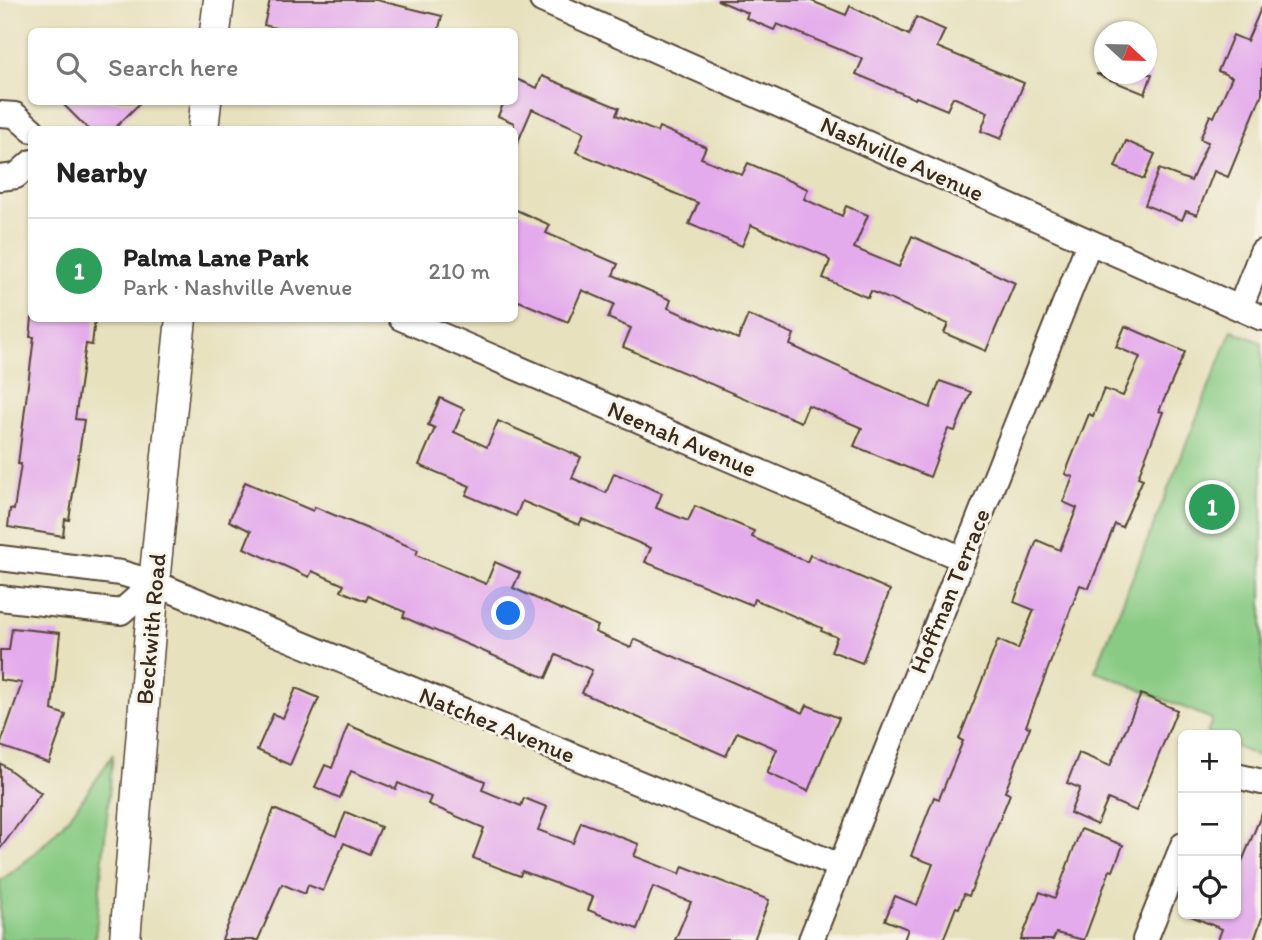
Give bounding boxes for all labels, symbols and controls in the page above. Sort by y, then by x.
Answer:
north arrow [1094,21,1157,84]
search box [28,28,518,105]
icon: search [52,48,90,86]
text: Search here [108,51,238,83]
street label: Nashville Avenue [816,110,988,208]
text: Nearby [56,153,147,190]
text: Palma Lane Park [123,241,309,273]
text: 1 [74,257,84,285]
text: 210 m [429,257,490,285]
text: Park · Nashville Avenue [123,273,352,301]
street label: Neenah Avenue [603,394,761,483]
pin: 1 [1189,481,1235,533]
street label: Hoffman Terrace [903,504,996,678]
street label: Beckwith Road [129,552,172,706]
your location [491,596,525,630]
street label: Natchez Avenue [415,680,579,769]
map controls [1178,730,1241,919]
button: + [1178,730,1241,793]
button: − [1178,793,1241,856]
button: locate [1178,856,1241,919]

